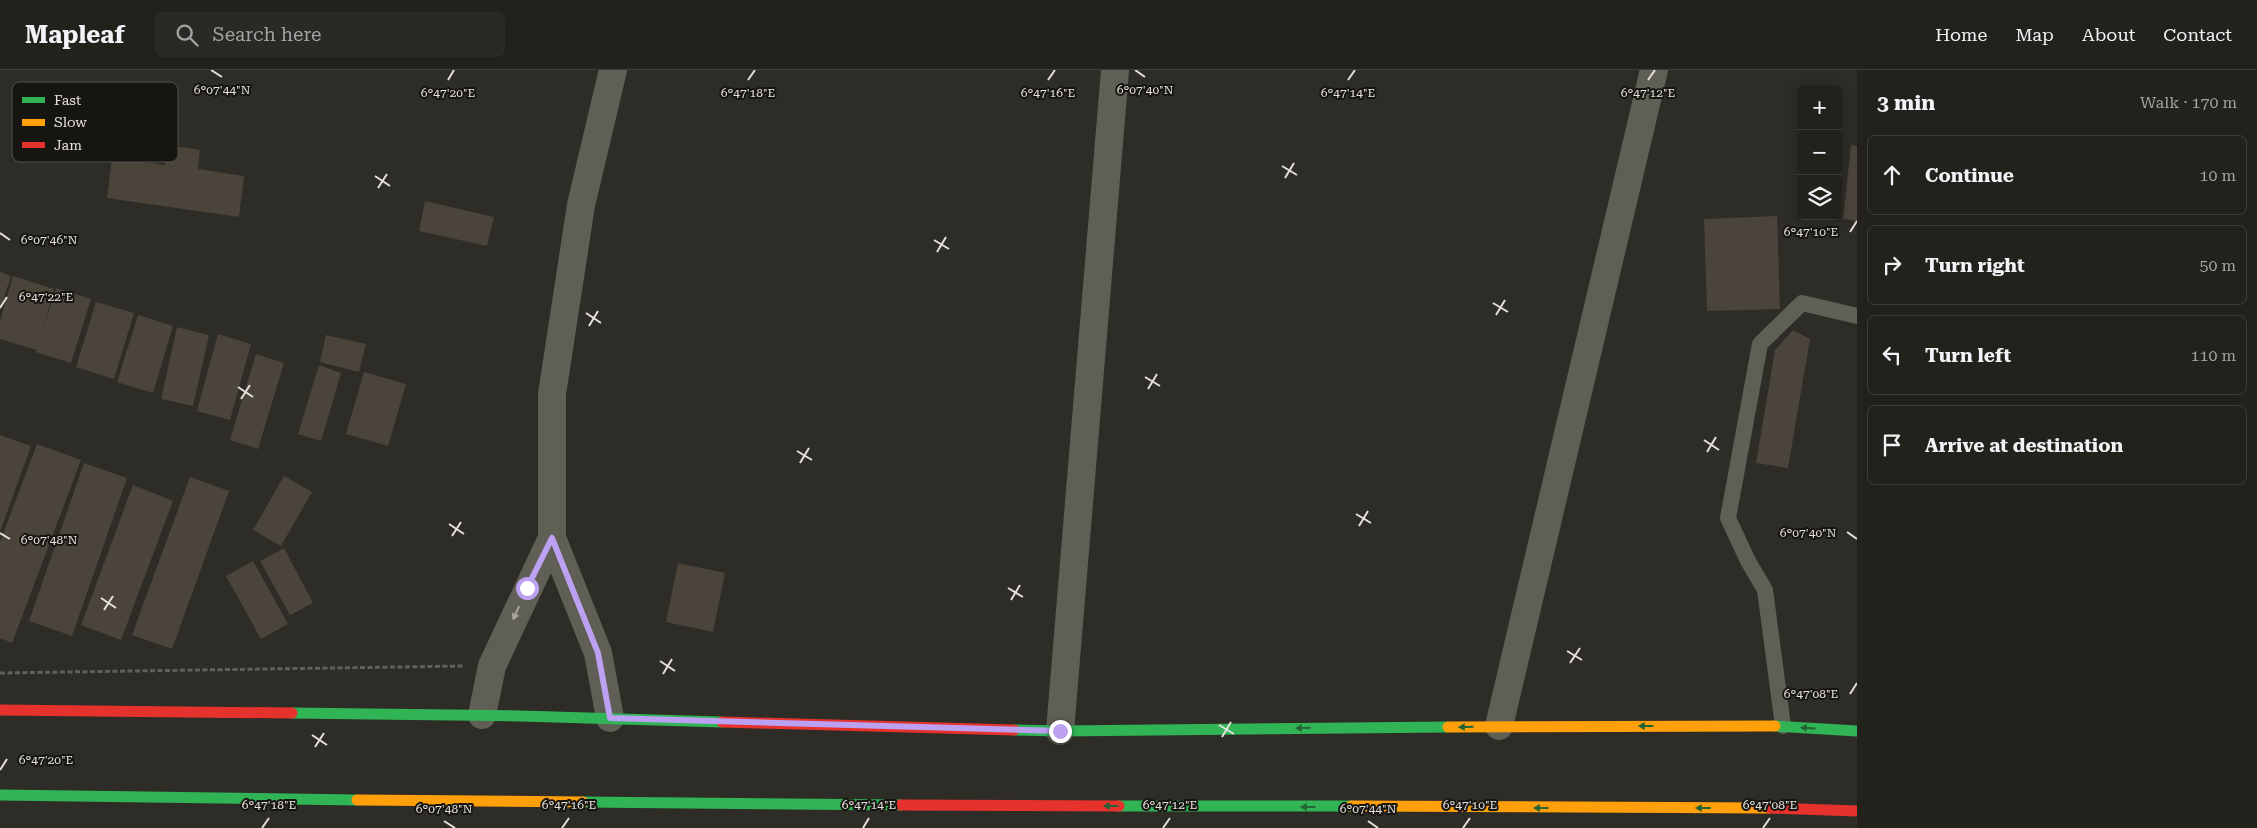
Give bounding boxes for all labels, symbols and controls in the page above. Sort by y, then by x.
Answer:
search box [155,12,505,57]
text: Mapleaf [25,21,125,49]
icon: search [173,21,201,49]
text: Search here [213,23,321,46]
text: Home [1935,24,1987,45]
text: Map [2015,24,2054,45]
text: About [2082,24,2135,45]
text: Contact [2163,24,2232,45]
legend [12,82,178,162]
text: 6°07'44"N [194,83,251,97]
text: 6°07'40"N [1117,83,1174,97]
map controls [1797,85,1842,220]
button: + [1797,85,1842,130]
text: 6°47'20"E [421,86,475,100]
text: 6°47'18"E [721,86,775,100]
text: 6°47'16"E [1021,86,1075,100]
text: 6°47'14"E [1321,86,1375,100]
text: 6°47'12"E [1621,86,1675,100]
text: 3 min [1877,91,1935,115]
text: Fast [54,92,81,108]
text: Walk · 170 m [2140,93,2237,112]
text: Slow [54,114,87,130]
button: − [1797,130,1842,175]
text: Jam [54,137,82,153]
icon: ahead [1878,161,1906,189]
text: Continue [1925,164,2014,187]
text: 10 m [2199,166,2236,185]
button: layers [1797,175,1842,220]
text: 6°47'10"E [1784,225,1838,239]
text: 6°07'46"N [21,233,78,247]
icon: right [1878,251,1906,279]
text: Turn right [1925,254,2025,277]
text: 50 m [2199,256,2236,275]
text: 6°47'22"E [19,290,73,304]
icon: left [1878,341,1906,369]
text: Turn left [1925,344,2011,367]
text: 110 m [2190,346,2236,365]
icon: arrive [1878,431,1906,459]
text: Arrive at destination [1925,434,2123,457]
text: 6°07'40"N [1780,526,1837,540]
text: 6°07'48"N [21,533,78,547]
route start [516,577,539,600]
one-way arrow [511,606,519,620]
text: 6°47'08"E [1784,687,1838,701]
route end [1049,720,1072,743]
one-way arrow [1638,722,1654,730]
one-way arrow [1458,723,1474,731]
one-way arrow [1800,723,1816,731]
one-way arrow [1295,724,1311,732]
text: 6°47'20"E [19,753,73,767]
text: 6°47'18"E [242,798,296,812]
text: 6°47'16"E [542,798,596,812]
text: 6°47'14"E [842,798,896,812]
text: 6°47'12"E [1143,798,1197,812]
text: 6°47'10"E [1443,798,1497,812]
text: 6°47'08"E [1743,798,1797,812]
text: 6°07'48"N [416,802,473,816]
one-way arrow [1103,802,1119,810]
text: 6°07'44"N [1340,802,1397,816]
one-way arrow [1300,803,1316,811]
one-way arrow [1533,804,1549,812]
one-way arrow [1695,804,1711,812]

